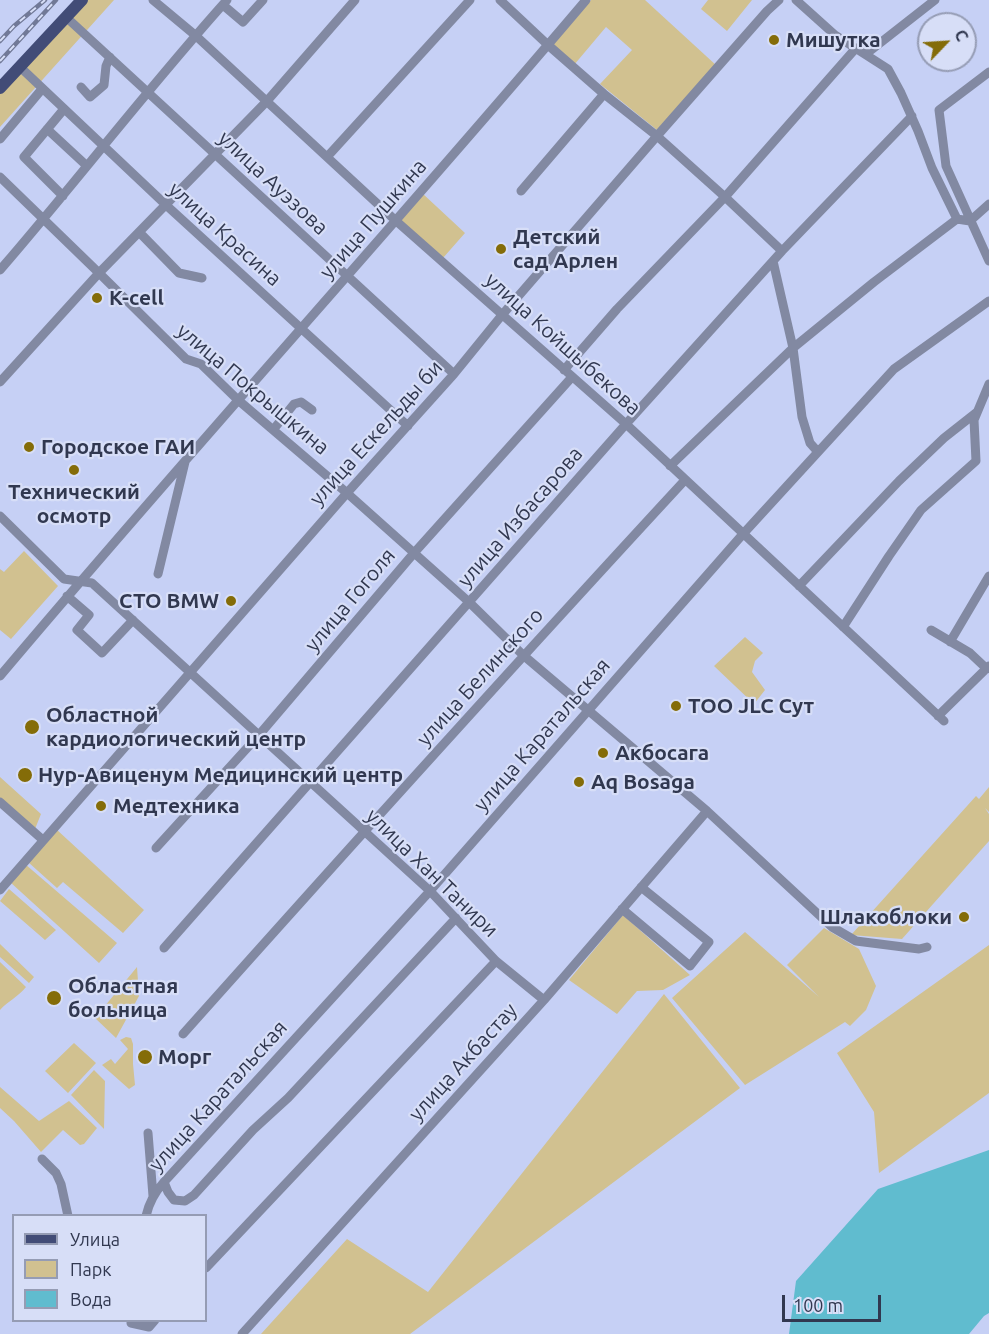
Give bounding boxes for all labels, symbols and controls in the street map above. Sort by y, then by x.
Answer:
north arrow [917,12,977,72]
place label: Мишутка [786,27,881,53]
text: С [951,27,972,44]
marker: Мишутка [767,33,781,47]
street label: улица Ауэзова [213,126,333,240]
street label: улица Пушкина [314,154,432,284]
street label: улица Красина [163,177,287,291]
place label: Детский сад Арлен [513,224,618,274]
marker: Детский сад Арлен [494,242,508,256]
street label: улица Койшыбекова [480,267,646,421]
place label: K-cell [109,285,164,311]
marker: K-cell [90,291,104,305]
street label: улица Покрышкина [172,318,334,460]
street label: улица Ескельды би [304,355,448,511]
place label: Городское ГАИ [41,434,195,460]
marker: Городское ГАИ [22,440,36,454]
street label: улица Избасарова [452,442,588,592]
marker: Технический осмотр [67,463,81,477]
place label: Технический осмотр [8,479,140,529]
street label: улица Гоголя [299,543,401,657]
place label: СТО BMW [119,588,219,614]
marker: СТО BMW [224,594,238,608]
street label: улица Белинского [411,603,549,751]
street label: улица Каратальская [469,653,615,817]
place label: ТОО JLC Сут [688,693,814,719]
marker: ТОО JLC Сут [669,699,683,713]
place label: Областной кардиологический центр [46,702,306,752]
marker: Областной кардиологический центр [23,718,41,736]
place label: Акбосага [615,740,709,766]
marker: Акбосага [596,746,610,760]
place label: Нур-Авиценум Медицинский центр [38,762,403,788]
marker: Нур-Авиценум Медицинский центр [16,766,34,784]
place label: Aq Bosaga [591,769,695,795]
marker: Aq Bosaga [572,775,586,789]
place label: Медтехника [113,793,240,819]
marker: Медтехника [94,799,108,813]
street label: улица Хан Танири [361,803,503,943]
place label: Шлакоблоки [820,904,952,930]
marker: Шлакоблоки [957,910,971,924]
place label: Областная больница [68,973,178,1023]
marker: Областная больница [45,989,63,1007]
street label: улица Акбастау [403,998,523,1126]
street label: улица Каратальская [143,1015,293,1177]
place label: Морг [158,1044,211,1070]
marker: Морг [136,1048,154,1066]
legend [12,1214,207,1322]
text: Улица [70,1229,120,1249]
text: Парк [70,1259,111,1279]
scale bar [785,1283,884,1321]
text: Вода [70,1289,112,1309]
text: 100 m [793,1295,843,1315]

